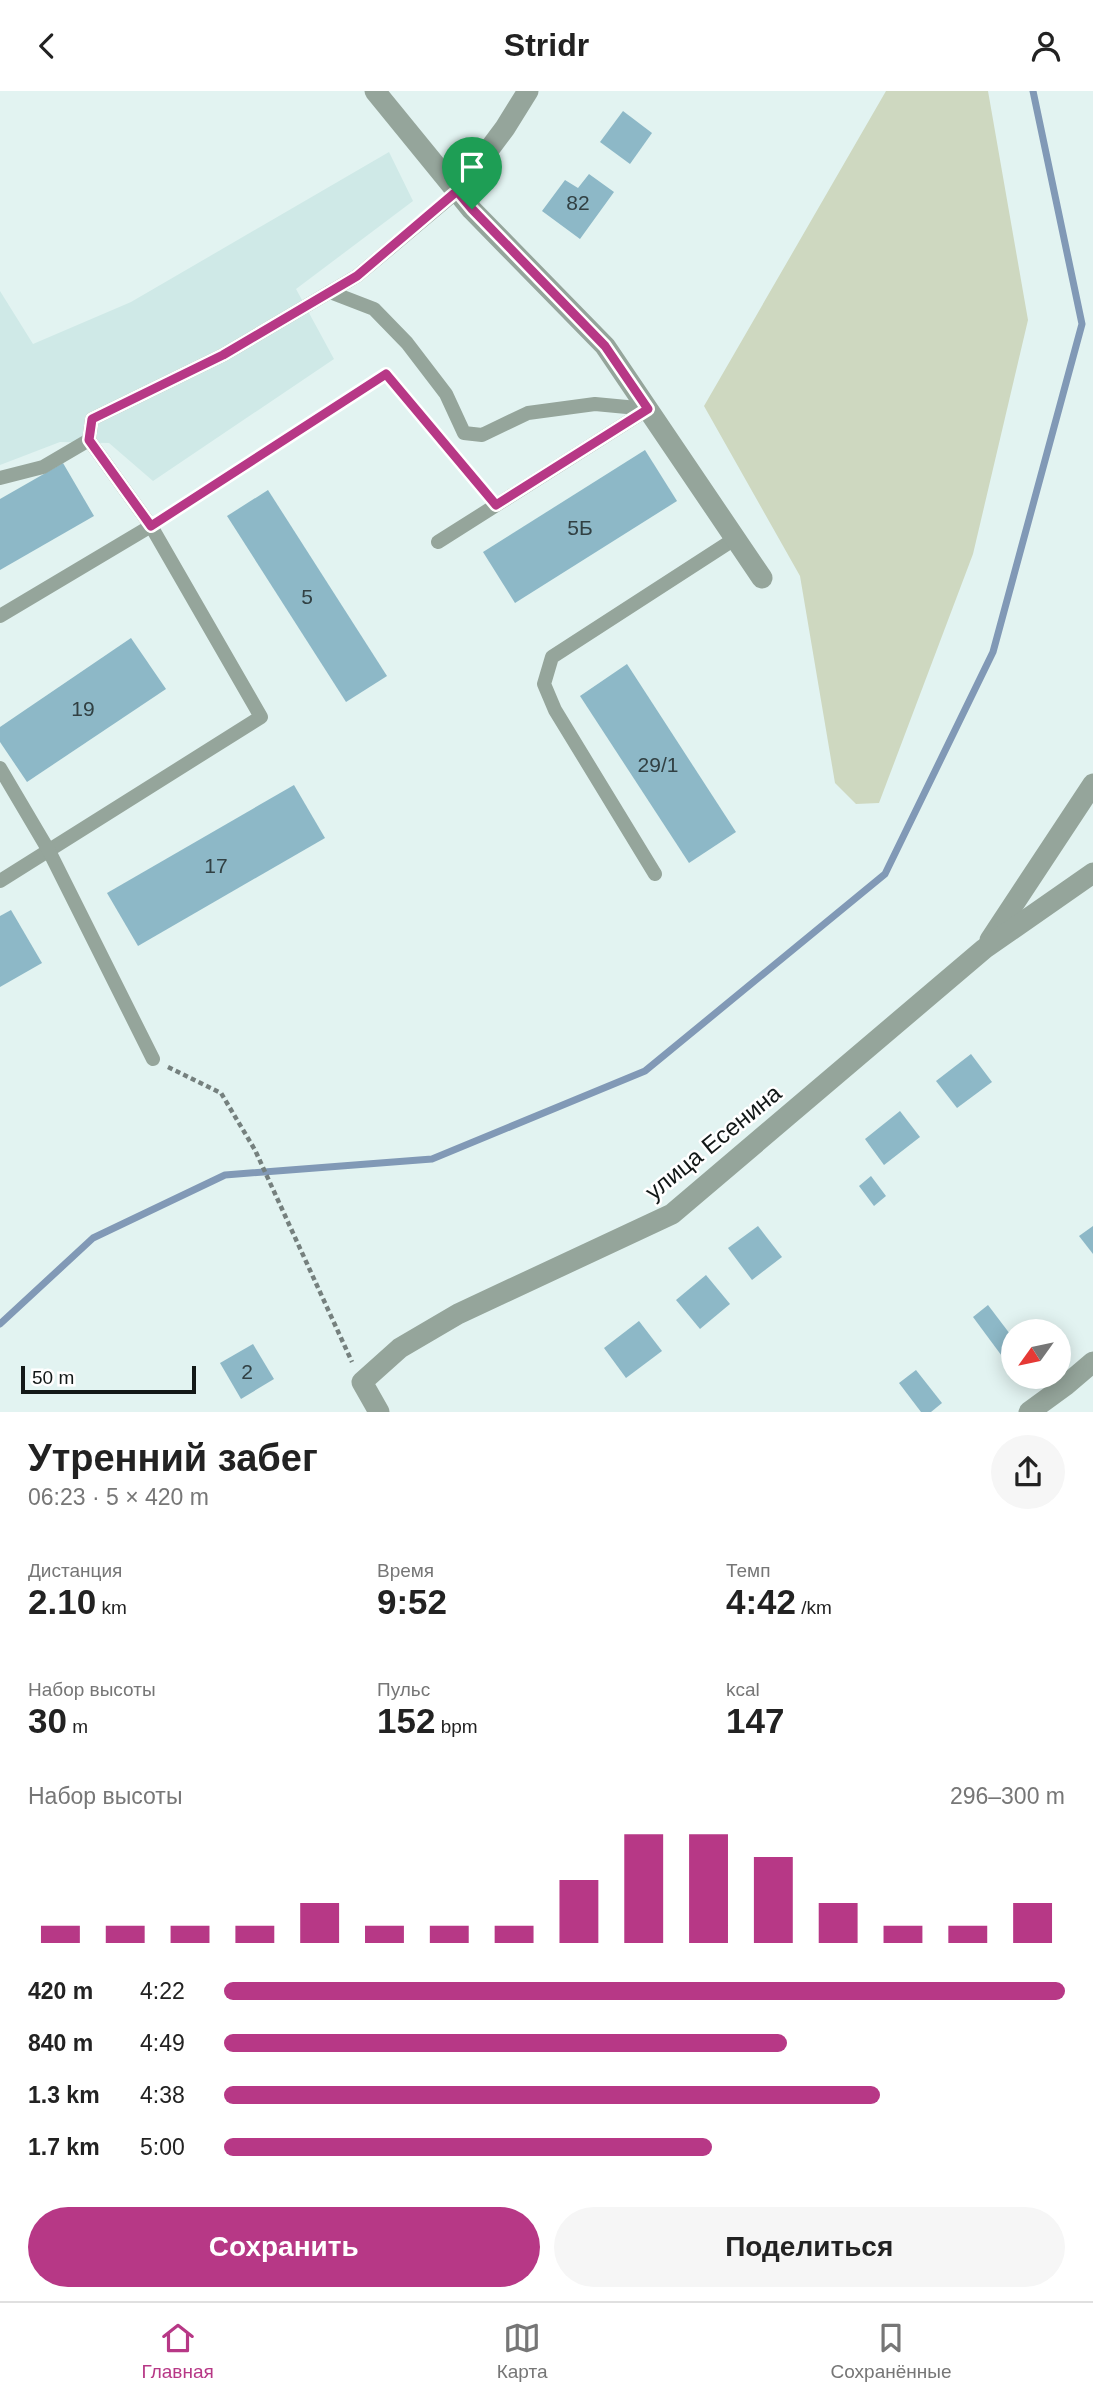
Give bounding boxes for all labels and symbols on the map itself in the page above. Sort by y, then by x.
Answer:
pin [442,137,502,209]
house number: 82 [566,191,590,214]
house number: 5Б [567,516,593,539]
house number: 5 [301,585,313,608]
house number: 19 [71,697,95,720]
house number: 29/1 [638,753,678,776]
house number: 17 [204,854,228,877]
street label: улица Есенина [640,1079,787,1205]
north arrow [1001,1319,1071,1389]
house number: 2 [241,1360,253,1383]
scale bar [21,1363,196,1395]

